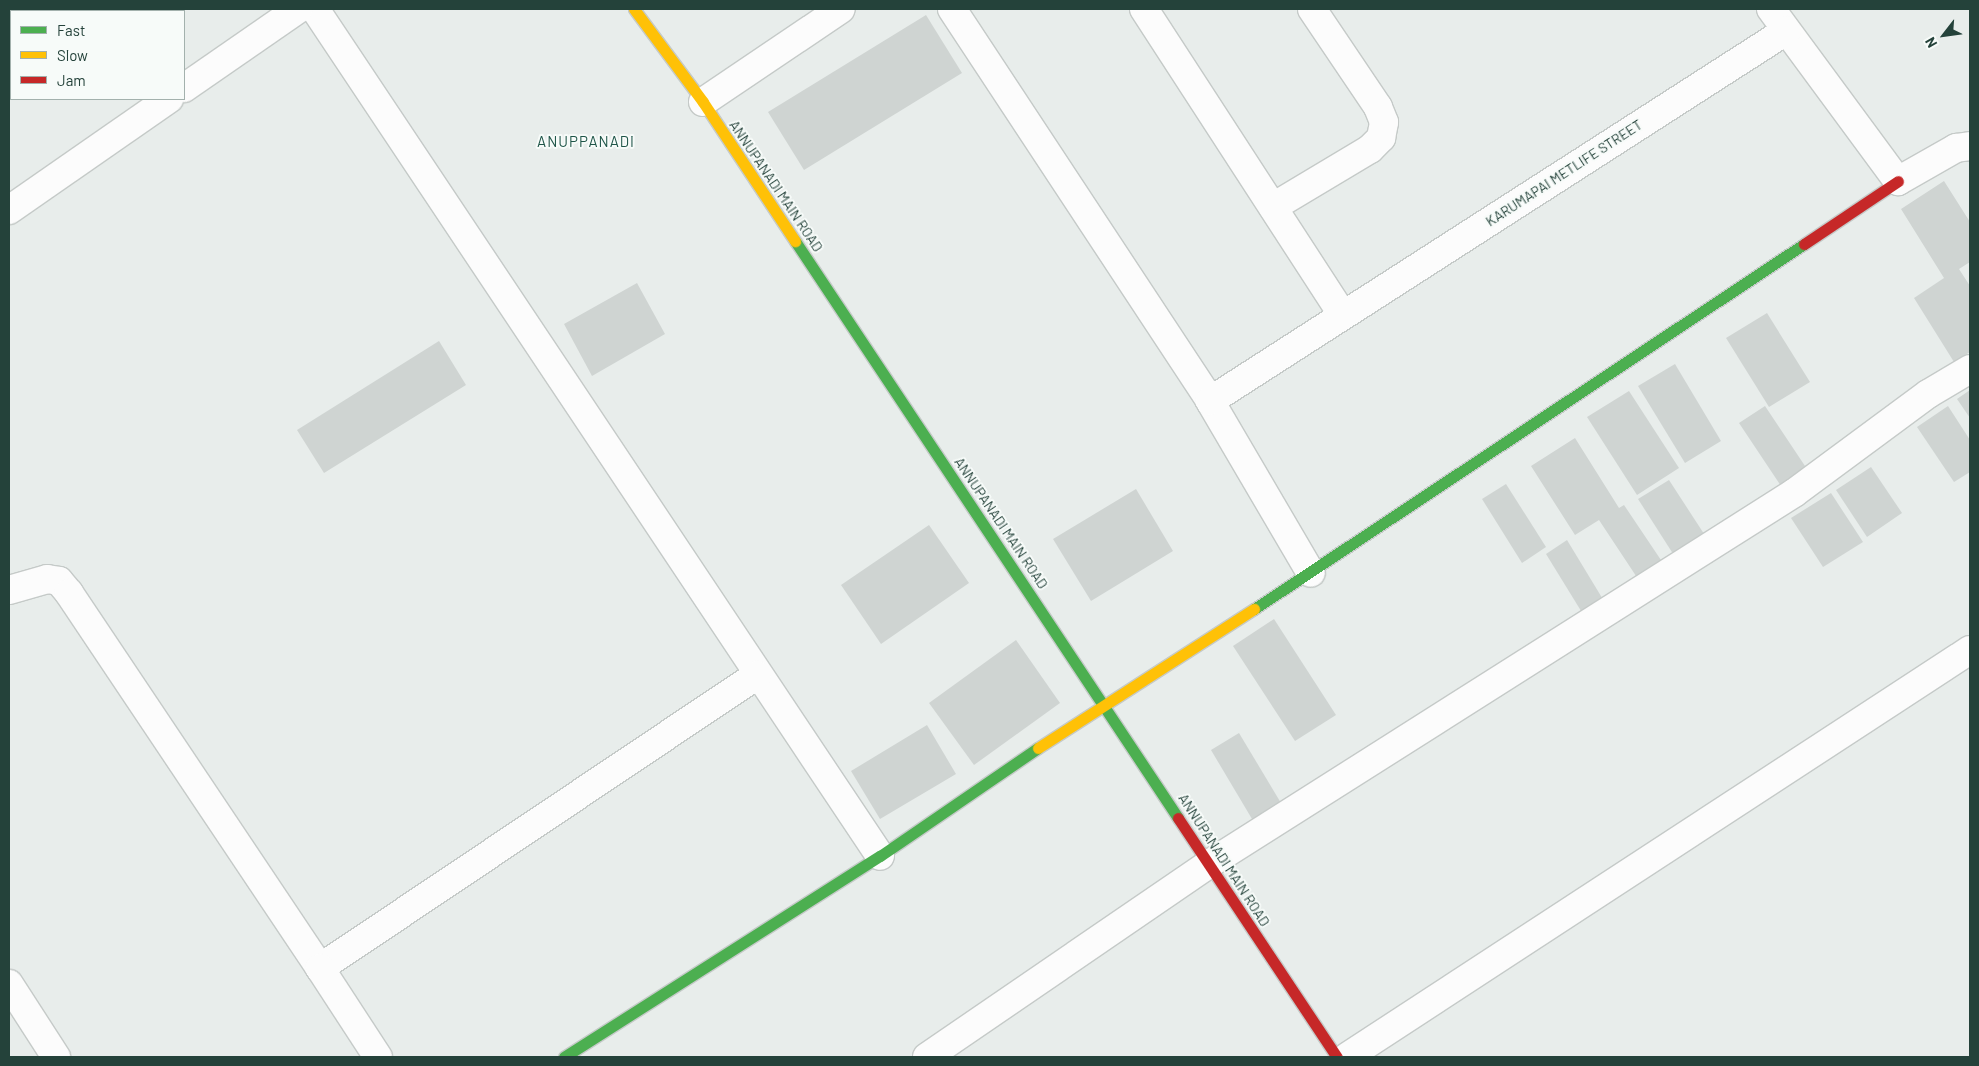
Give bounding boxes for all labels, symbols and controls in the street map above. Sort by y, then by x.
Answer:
legend [10,10,185,100]
north arrow [1919,10,1969,60]
text: Fast [57,21,85,39]
text: N [1921,34,1940,51]
text: Slow [57,46,88,64]
text: Jam [57,71,86,89]
street label: KARUMAPAI METLIFE STREET [1483,116,1645,230]
street label: ANNUPANADI MAIN ROAD [726,117,826,255]
district label: ANUPPANADI [536,133,636,151]
street label: ANNUPANADI MAIN ROAD [951,454,1051,592]
street label: ANNUPANADI MAIN ROAD [1175,791,1273,929]

